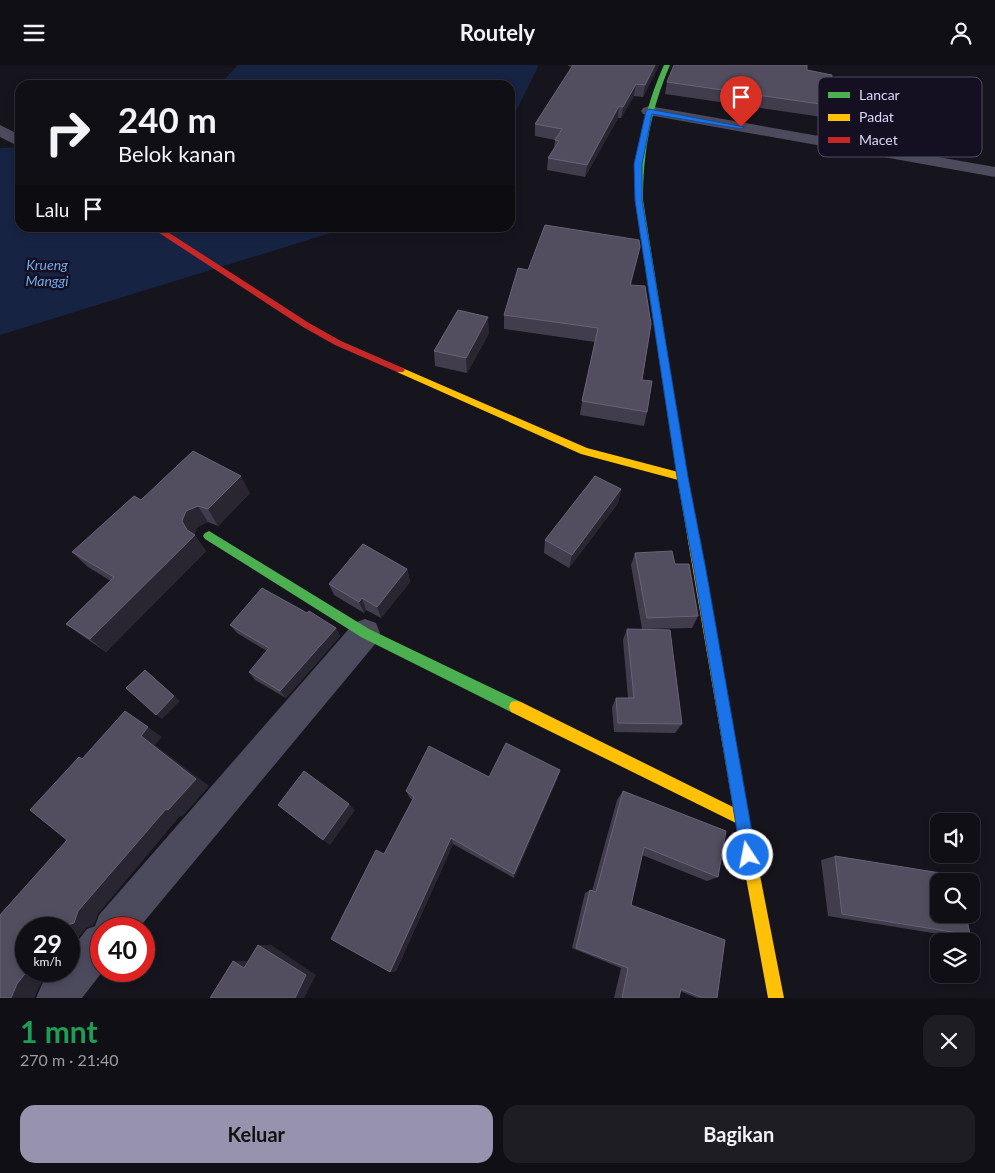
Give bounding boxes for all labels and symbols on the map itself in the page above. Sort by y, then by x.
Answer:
pin [720,76,762,127]
legend [818,77,982,157]
text: Lancar [859,86,900,103]
text: Padat [859,108,894,125]
text: Macet [859,131,898,148]
water label: Krueng Manggi [25,256,69,289]
position arrow [721,828,773,880]
speed limit sign: 40 [90,917,155,982]

